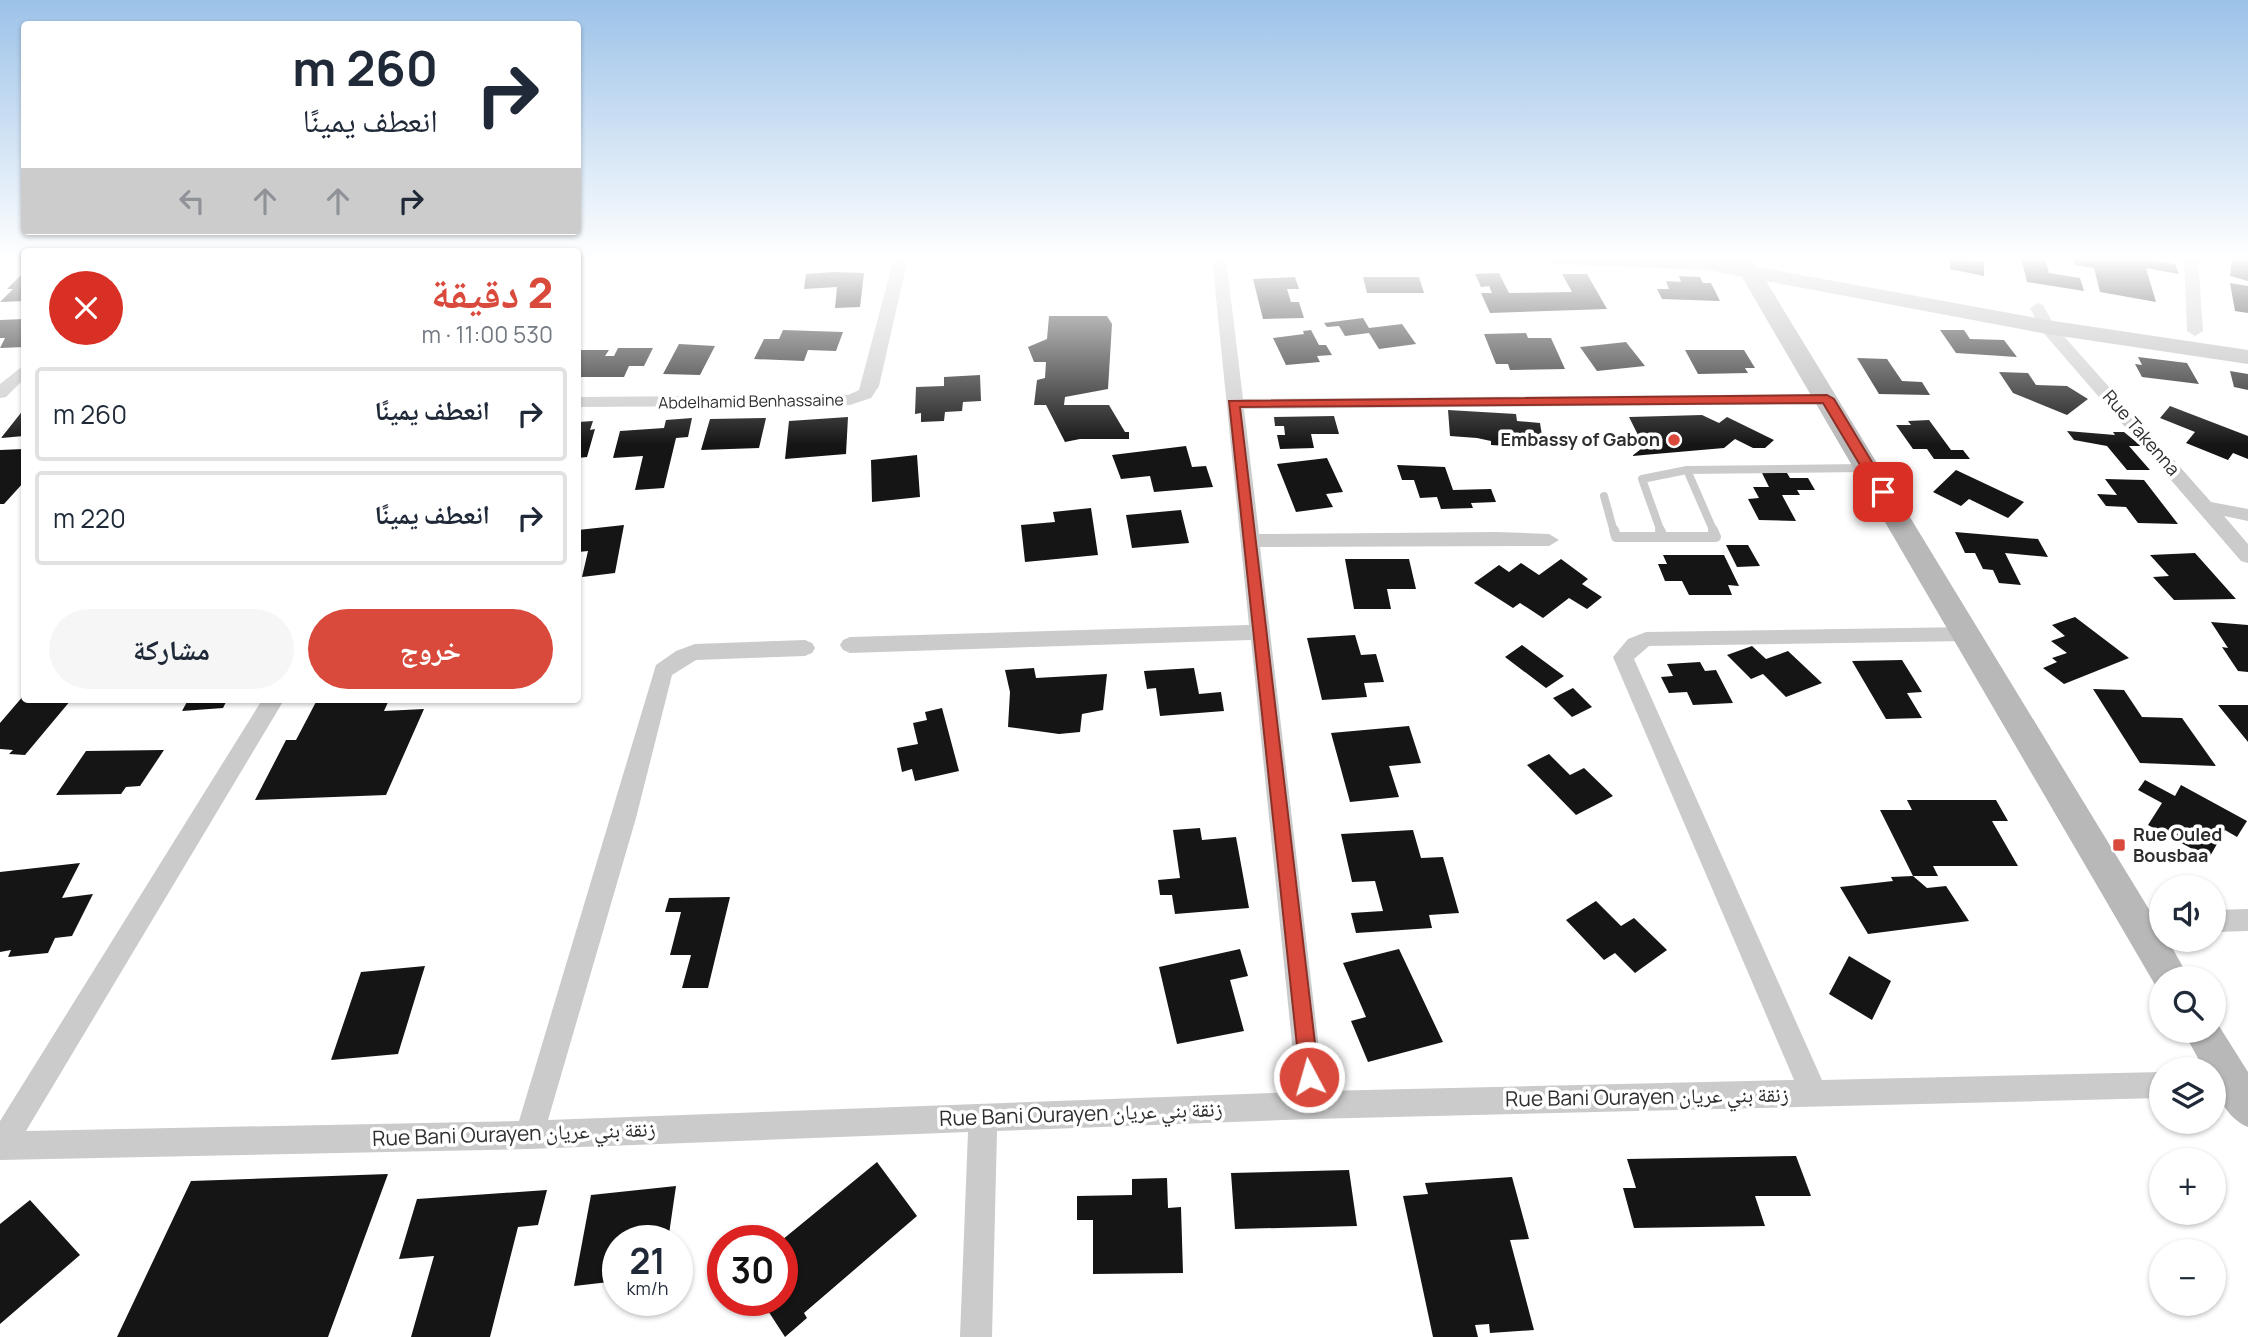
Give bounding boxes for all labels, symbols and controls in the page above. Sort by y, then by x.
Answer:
text: 260 m [292,34,438,101]
icon: right [462,49,553,140]
text: انعطف يمينًا [303,98,438,142]
icon: left [173,182,211,220]
icon: ahead [246,182,284,220]
icon: ahead [319,182,357,220]
icon: right [392,182,430,220]
text: 2 دقيقة [431,263,553,321]
button: close [49,271,123,345]
text: 530 m · 11:00 [422,318,553,350]
street label: Rue Takenna [2098,384,2186,480]
street label: Abdelhamid Benhassaine [658,388,844,414]
text: انعطف يمينًا [375,392,490,428]
icon: right [511,395,549,433]
text: 260 m [53,396,127,432]
place label: Embassy of Gabon [1500,427,1660,451]
marker: Embassy of Gabon [1666,432,1682,448]
pin [1853,462,1913,522]
icon: arrive [1864,473,1902,511]
text: انعطف يمينًا [375,496,490,532]
icon: right [511,499,549,537]
text: 220 m [53,500,126,536]
button: مشاركة [49,609,294,689]
button: خروج [308,609,553,689]
place label: Rue Ouled Bousbaa [2133,822,2222,867]
marker: Rue Ouled Bousbaa [2111,837,2127,853]
map controls [2149,875,2226,1316]
button: sound [2149,875,2226,952]
button: search [2149,966,2226,1043]
position arrow [1272,1040,1346,1114]
button: layers [2149,1057,2226,1134]
street label: Rue Bani Ourayen زنقة بني عريان [1505,1080,1789,1116]
street label: Rue Bani Ourayen زنقة بني عريان [939,1094,1223,1135]
street label: Rue Bani Ourayen زنقة بني عريان [372,1114,656,1155]
button: + [2149,1148,2226,1225]
speed limit sign: 30 [707,1225,798,1316]
text: 21 [629,1237,666,1285]
button: − [2149,1239,2226,1316]
text: km/h [627,1276,668,1300]

